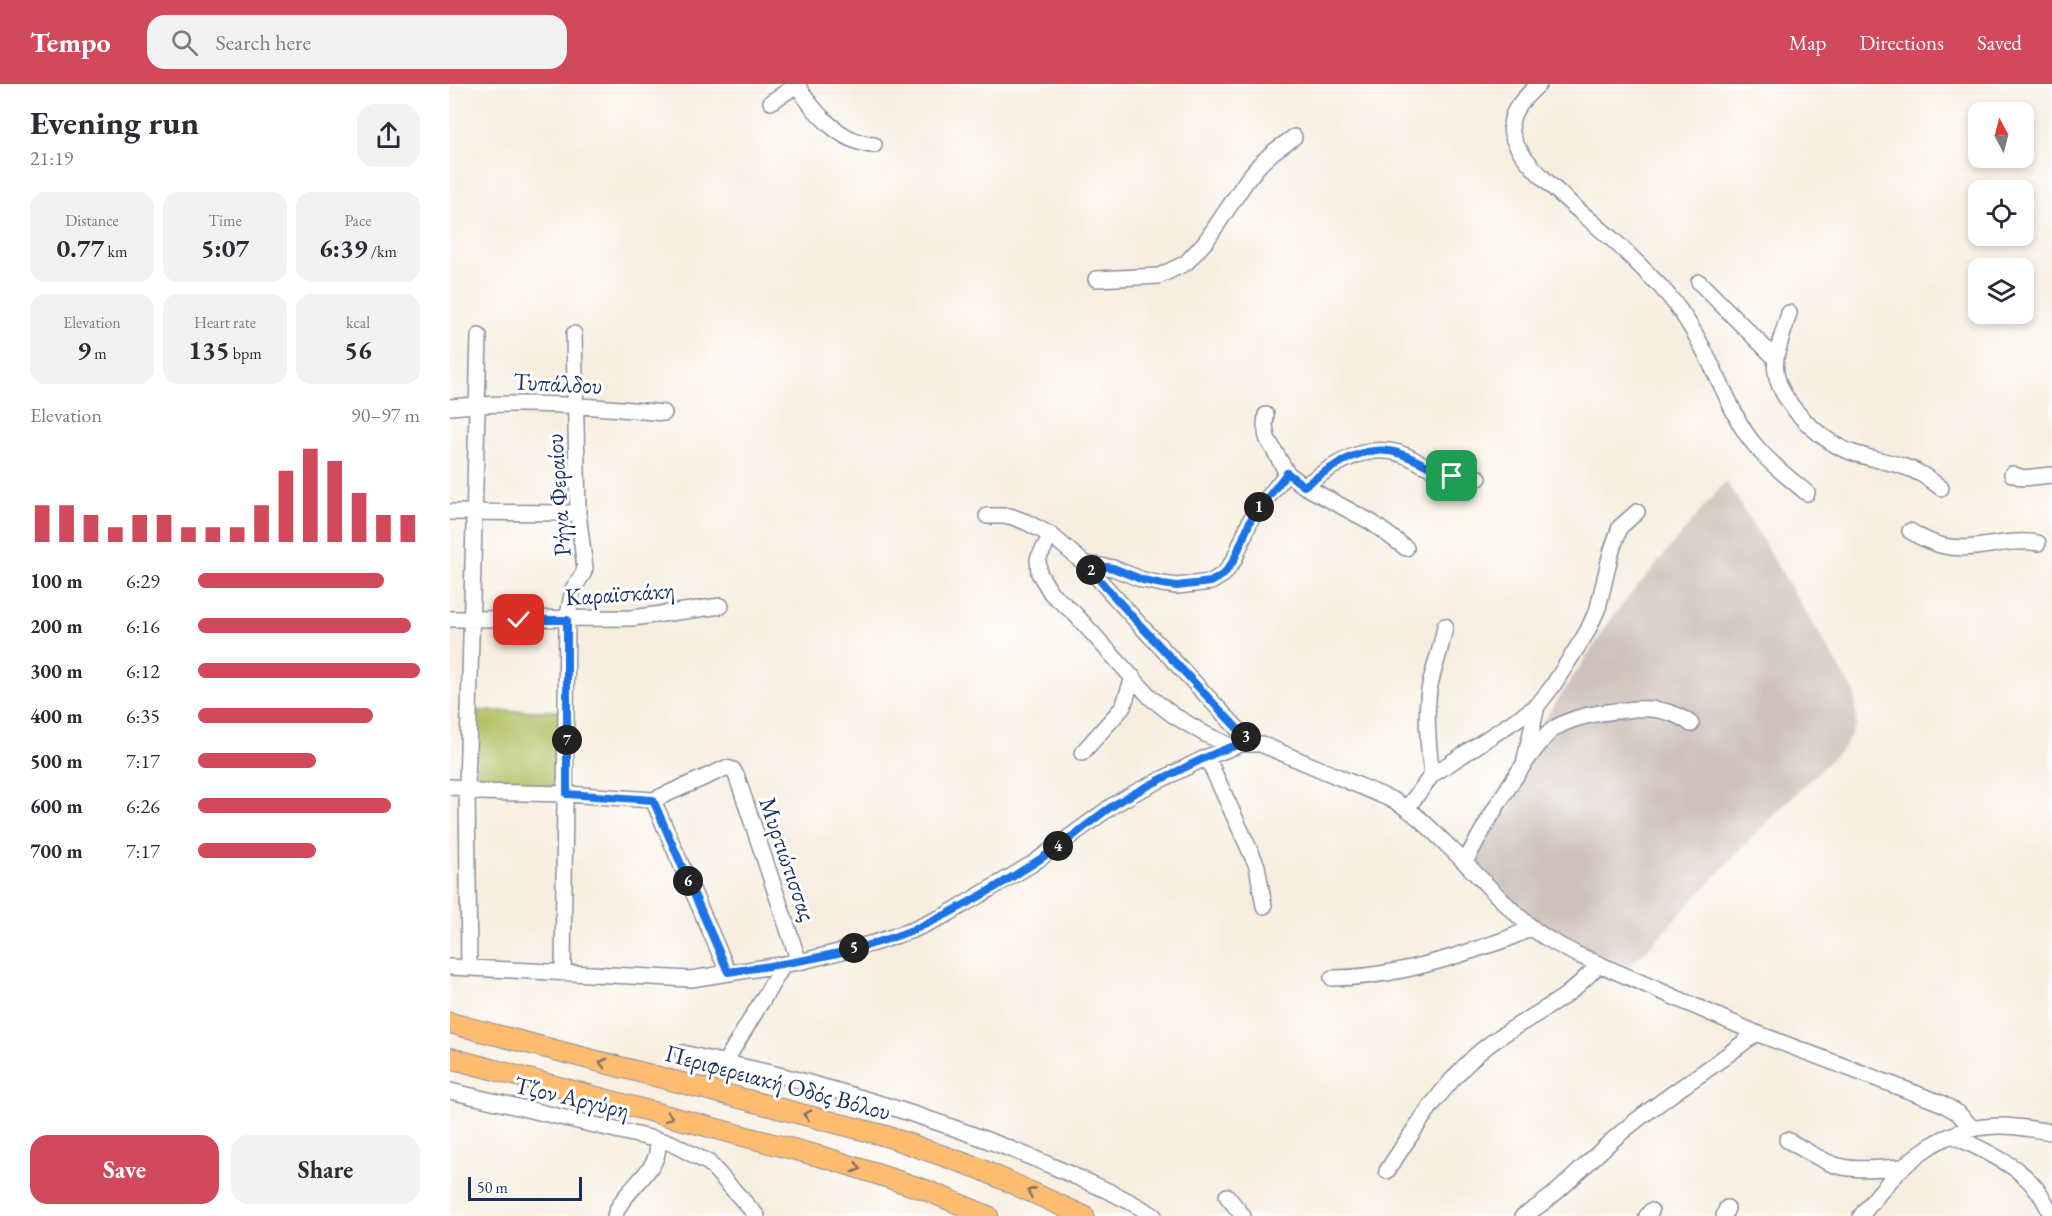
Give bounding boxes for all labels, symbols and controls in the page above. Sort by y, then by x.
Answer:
search box [147,15,567,69]
text: Tempo [30,24,111,60]
icon: search [168,26,201,59]
text: Search here [216,28,311,57]
text: Map [1789,29,1826,56]
text: Directions [1859,29,1944,56]
text: Saved [1977,29,2022,56]
text: Evening run [30,101,199,144]
north arrow [1968,102,2034,168]
map controls [1968,102,2034,324]
button: share [357,104,420,167]
text: 21:19 [30,145,73,171]
button: locate [1968,180,2034,246]
text: Distance [65,210,119,231]
text: Time [208,210,242,231]
text: Pace [345,210,371,231]
text: 0.77 [57,231,104,265]
text: 5:07 [201,231,249,265]
text: 6:39 [319,231,368,265]
text: km [104,241,127,262]
text: /km [368,241,397,262]
button: layers [1968,258,2034,324]
text: Elevation [63,312,121,333]
text: Heart rate [194,312,256,333]
text: kcal [346,312,370,333]
text: 9 [77,333,91,367]
text: 135 [188,333,230,367]
text: 56 [344,333,372,367]
text: m [91,343,107,364]
text: bpm [230,343,262,364]
street label: Τυπάλδου [513,365,603,401]
text: Elevation [30,402,102,428]
text: 90–97 m [351,402,420,428]
street label: Ρήγα Φεραίου [538,433,578,557]
pin [1426,450,1477,501]
icon: arrive [1435,459,1468,492]
pin: 1 [1244,492,1274,522]
text: 1 [1255,496,1263,517]
pin: 2 [1076,555,1106,585]
text: 2 [1087,559,1095,580]
text: 100 m [30,568,83,594]
text: 6:29 [126,568,160,594]
street label: Καραϊσκάκη [564,574,676,612]
pin [493,594,544,645]
icon: check [502,603,535,636]
text: 200 m [30,613,83,639]
text: 6:16 [126,613,160,639]
text: 300 m [30,658,83,684]
text: 6:12 [126,658,160,684]
text: 400 m [30,703,83,729]
text: 6:35 [126,703,160,729]
pin: 3 [1231,722,1261,752]
pin: 7 [552,725,582,755]
text: 3 [1242,726,1250,747]
text: 7 [563,729,571,750]
text: 500 m [30,748,83,774]
text: 7:17 [126,748,160,774]
text: 600 m [30,793,83,819]
text: 6:26 [126,793,160,819]
street label: Μυρτιώτισσας [752,793,824,925]
pin: 4 [1043,831,1073,861]
text: 4 [1054,835,1062,856]
text: 700 m [30,838,83,864]
text: 7:17 [126,838,160,864]
pin: 6 [673,866,703,896]
text: 6 [684,870,692,891]
pin: 5 [839,933,869,963]
text: 5 [850,937,858,958]
street label: Περιφερειακή Οδός Βόλου [662,1037,894,1127]
one-way arrow [598,1057,608,1070]
street label: Τζον Αργύρη [512,1069,632,1125]
one-way arrow [663,1110,674,1122]
one-way arrow [802,1110,812,1123]
button: Save [30,1135,219,1204]
button: Share [231,1135,420,1204]
one-way arrow [851,1161,862,1173]
scale bar [468,1174,582,1202]
text: 50 m [477,1177,508,1198]
one-way arrow [1026,1187,1037,1199]

